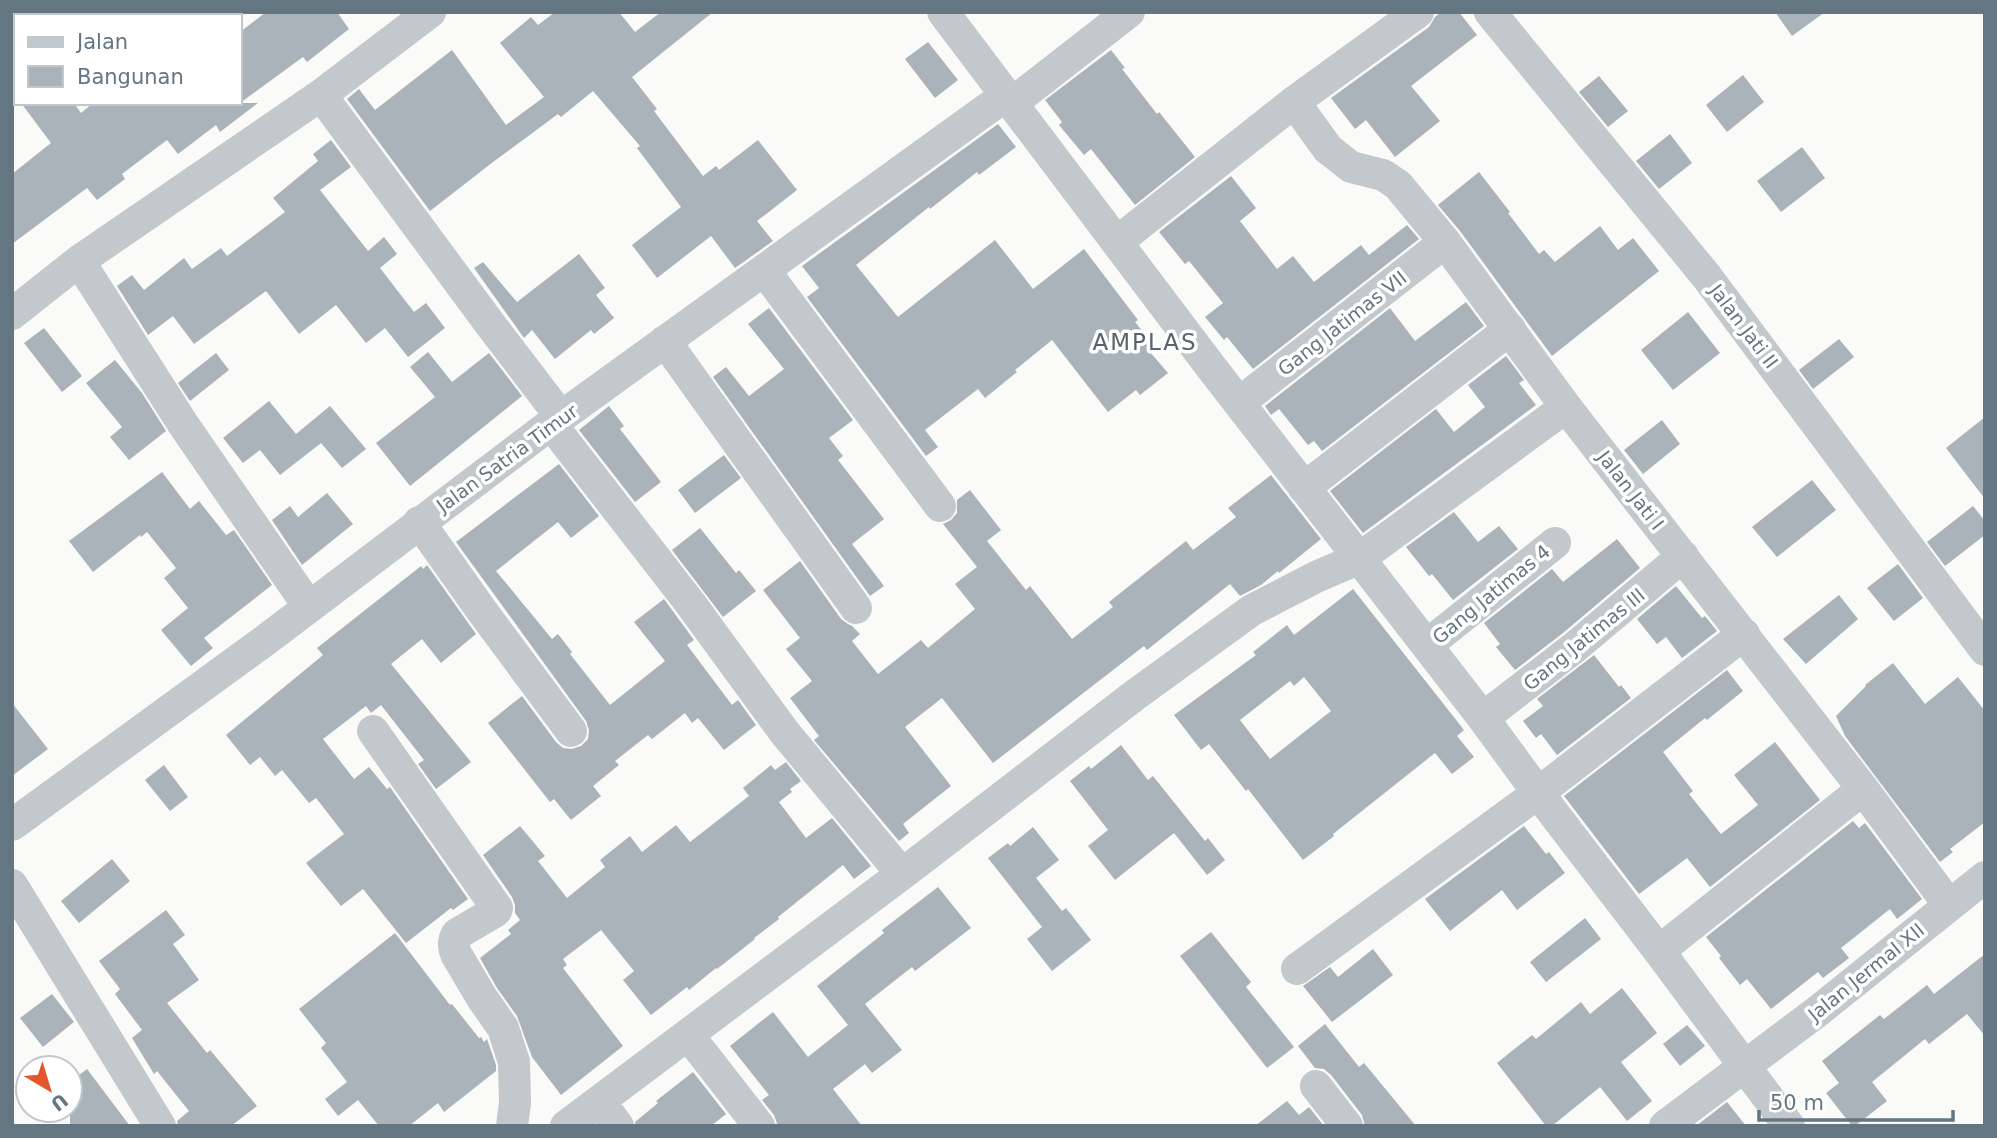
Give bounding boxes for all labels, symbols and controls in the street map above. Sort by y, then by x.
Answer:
legend [14,14,242,105]
text: Jalan [75,30,128,54]
text: Bangunan [77,65,184,89]
street label: Gang Jatimas VII [1273,266,1411,380]
street label: Jalan Jati II [1705,279,1783,372]
district label: AMPLAS [1092,329,1198,355]
street label: Jalan Satria Timur [431,399,582,517]
street label: Jalan Jati I [1593,445,1669,534]
street label: Gang Jatimas 4 [1428,540,1554,648]
street label: Gang Jatimas III [1519,583,1649,695]
street label: Jalan Jermal XII [1803,919,1928,1026]
north arrow [14,1054,84,1124]
scale bar [1759,1078,1953,1122]
text: U [47,1089,72,1116]
text: 50 m [1770,1091,1824,1115]

